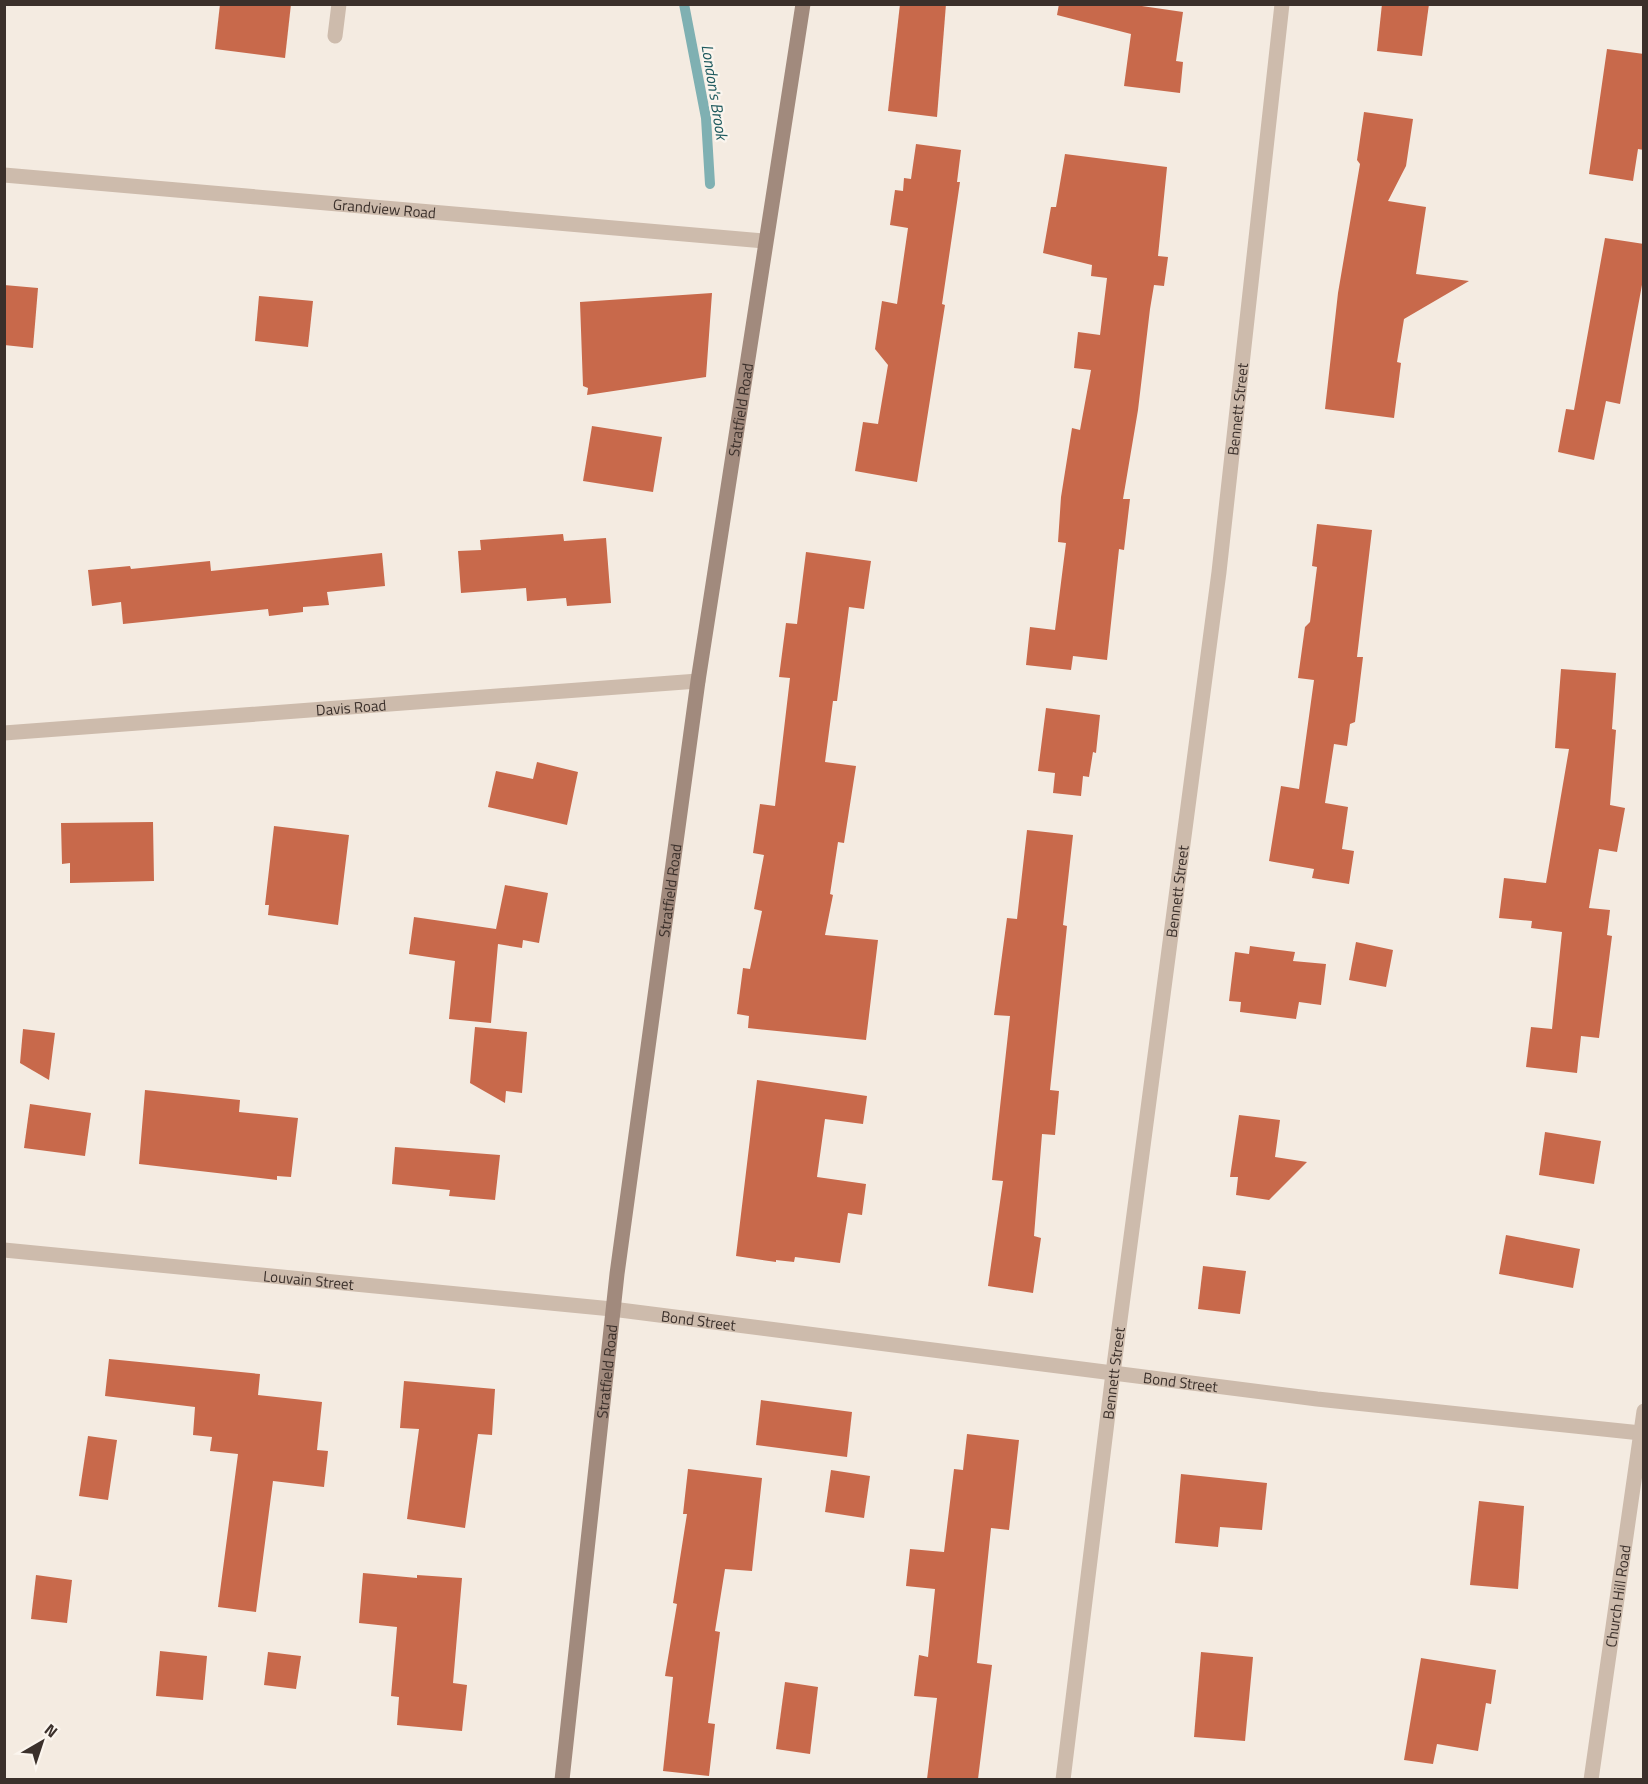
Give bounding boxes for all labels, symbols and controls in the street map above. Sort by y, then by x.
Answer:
water label: London's Brook [696,43,735,143]
street label: Grandview Road [332,192,437,224]
street label: Stratfield Road [721,361,759,458]
street label: Bennett Street [1221,361,1254,457]
street label: Davis Road [315,693,387,721]
street label: Stratfield Road [652,842,687,939]
street label: Bennett Street [1159,843,1194,939]
street label: Louvain Street [262,1264,356,1295]
street label: Bond Street [660,1304,738,1336]
street label: Stratfield Road [590,1323,623,1420]
street label: Bennett Street [1096,1325,1131,1421]
street label: Bond Street [1142,1365,1220,1398]
street label: Church Hill Road [1599,1543,1636,1649]
north arrow [12,1712,72,1772]
text: N [40,1718,63,1743]

